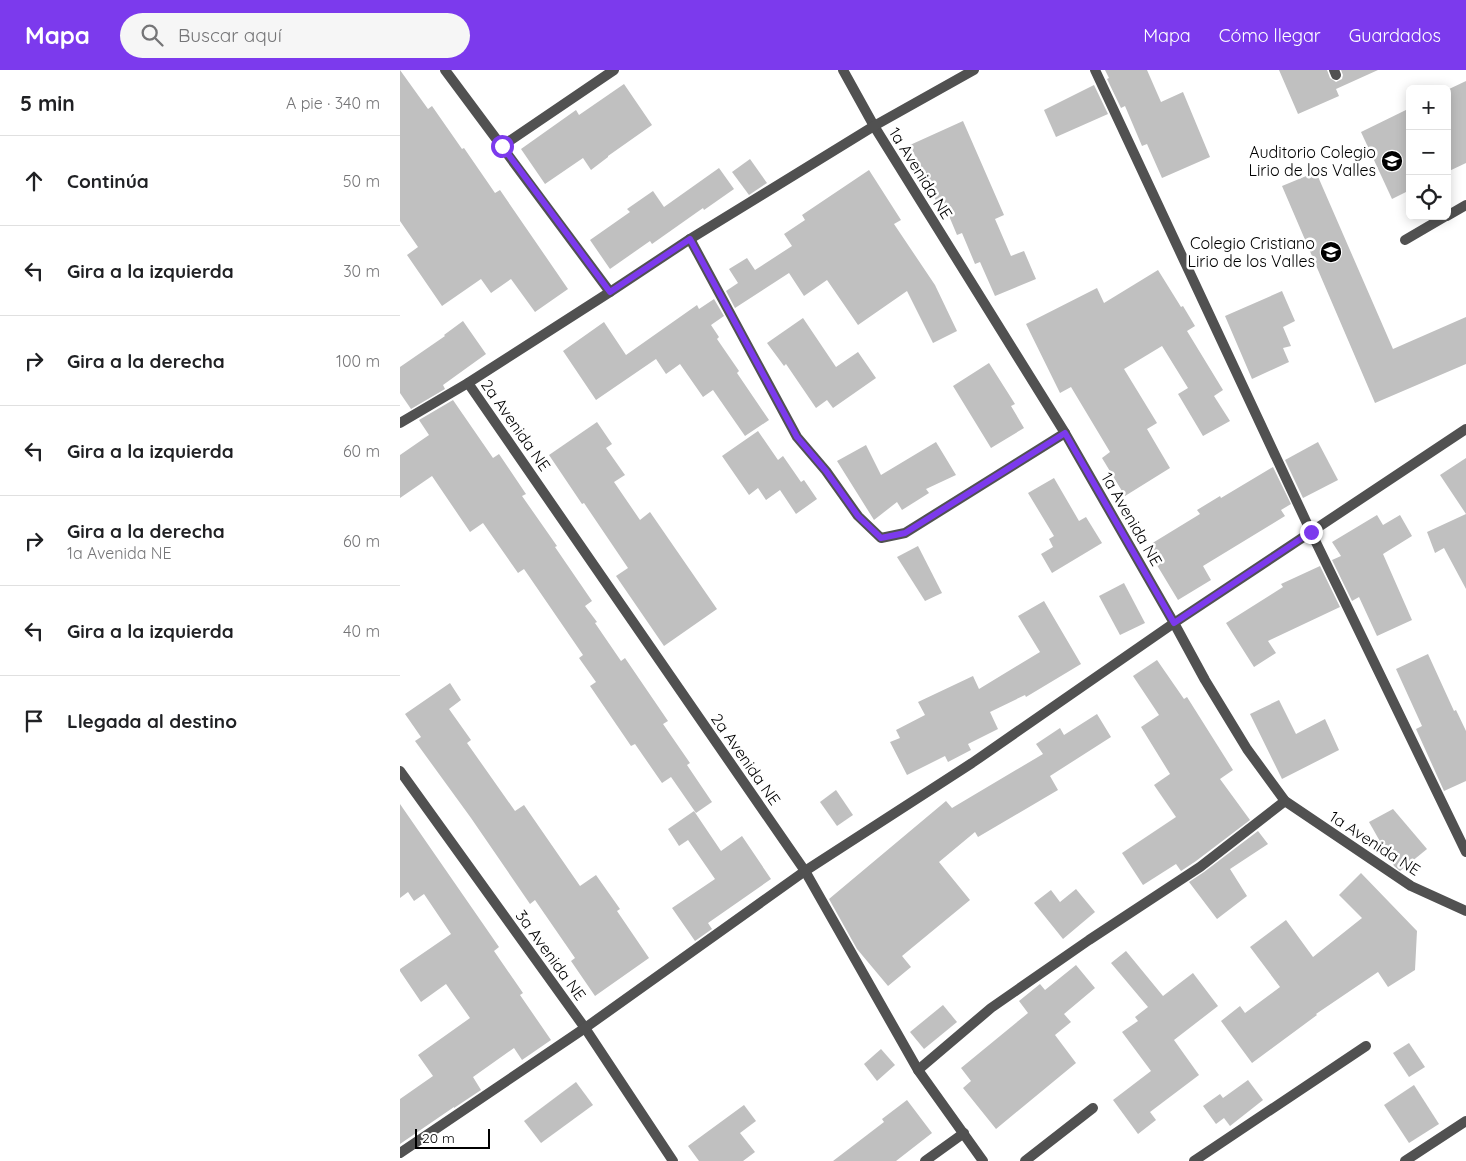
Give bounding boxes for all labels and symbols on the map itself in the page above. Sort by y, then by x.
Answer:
street label: 1a Avenida NE [885,123,957,223]
route start [491,135,514,158]
place label: Auditorio Colegio Lirio de los Valles [1248,142,1376,180]
school or university icon: Auditorio Colegio Lirio de los Valles [1380,149,1404,173]
place label: Colegio Cristiano Lirio de los Valles [1187,233,1315,271]
school or university icon: Colegio Cristiano Lirio de los Valles [1319,240,1343,264]
street label: 2a Avenida NE [477,375,555,475]
street label: 1a Avenida NE [1097,469,1167,569]
route end [1300,521,1323,544]
street label: 2a Avenida NE [707,709,785,809]
street label: 1a Avenida NE [1326,806,1424,880]
street label: 3a Avenida NE [511,906,591,1004]
scale bar [415,1126,490,1149]

